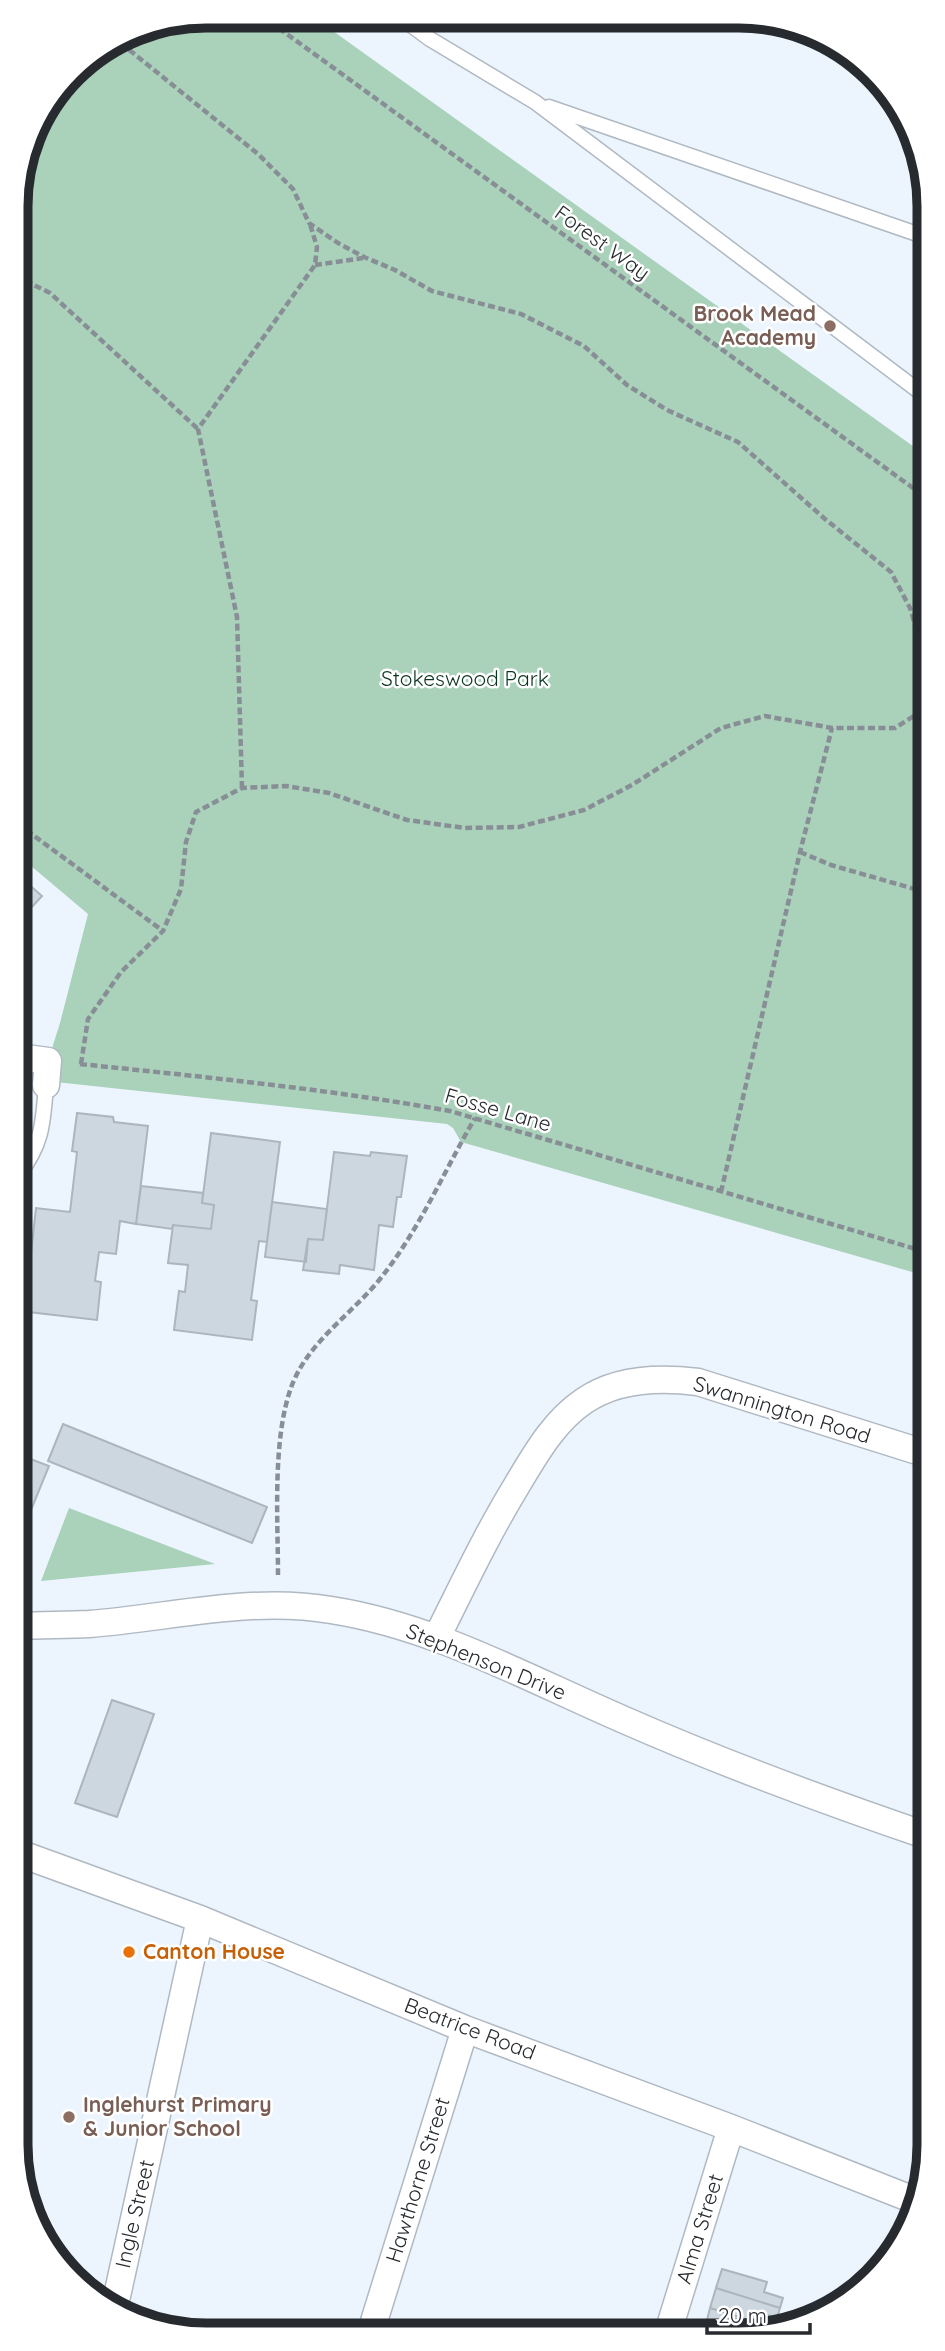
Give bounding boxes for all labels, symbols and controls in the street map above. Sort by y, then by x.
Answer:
street label: Forest Way [550,199,655,285]
place label: Brook Mead Academy [694,300,816,350]
marker: Brook Mead Academy [822,318,838,334]
park label: Stokeswood Park [381,665,549,691]
street label: Fosse Lane [442,1081,554,1137]
street label: Swannington Road [690,1370,874,1448]
street label: Stephenson Drive [403,1617,570,1705]
place label: Canton House [143,1938,285,1964]
marker: Canton House [121,1944,137,1960]
street label: Beatrice Road [401,1991,540,2065]
place label: Inglehurst Primary & Junior School [83,2091,272,2141]
street label: Hawthorne Street [380,2094,455,2266]
marker: Inglehurst Primary & Junior School [61,2109,77,2125]
street label: Ingle Street [109,2157,159,2270]
street label: Alma Street [670,2171,728,2287]
scale bar [707,2292,810,2336]
text: 20 m [718,2302,767,2328]

